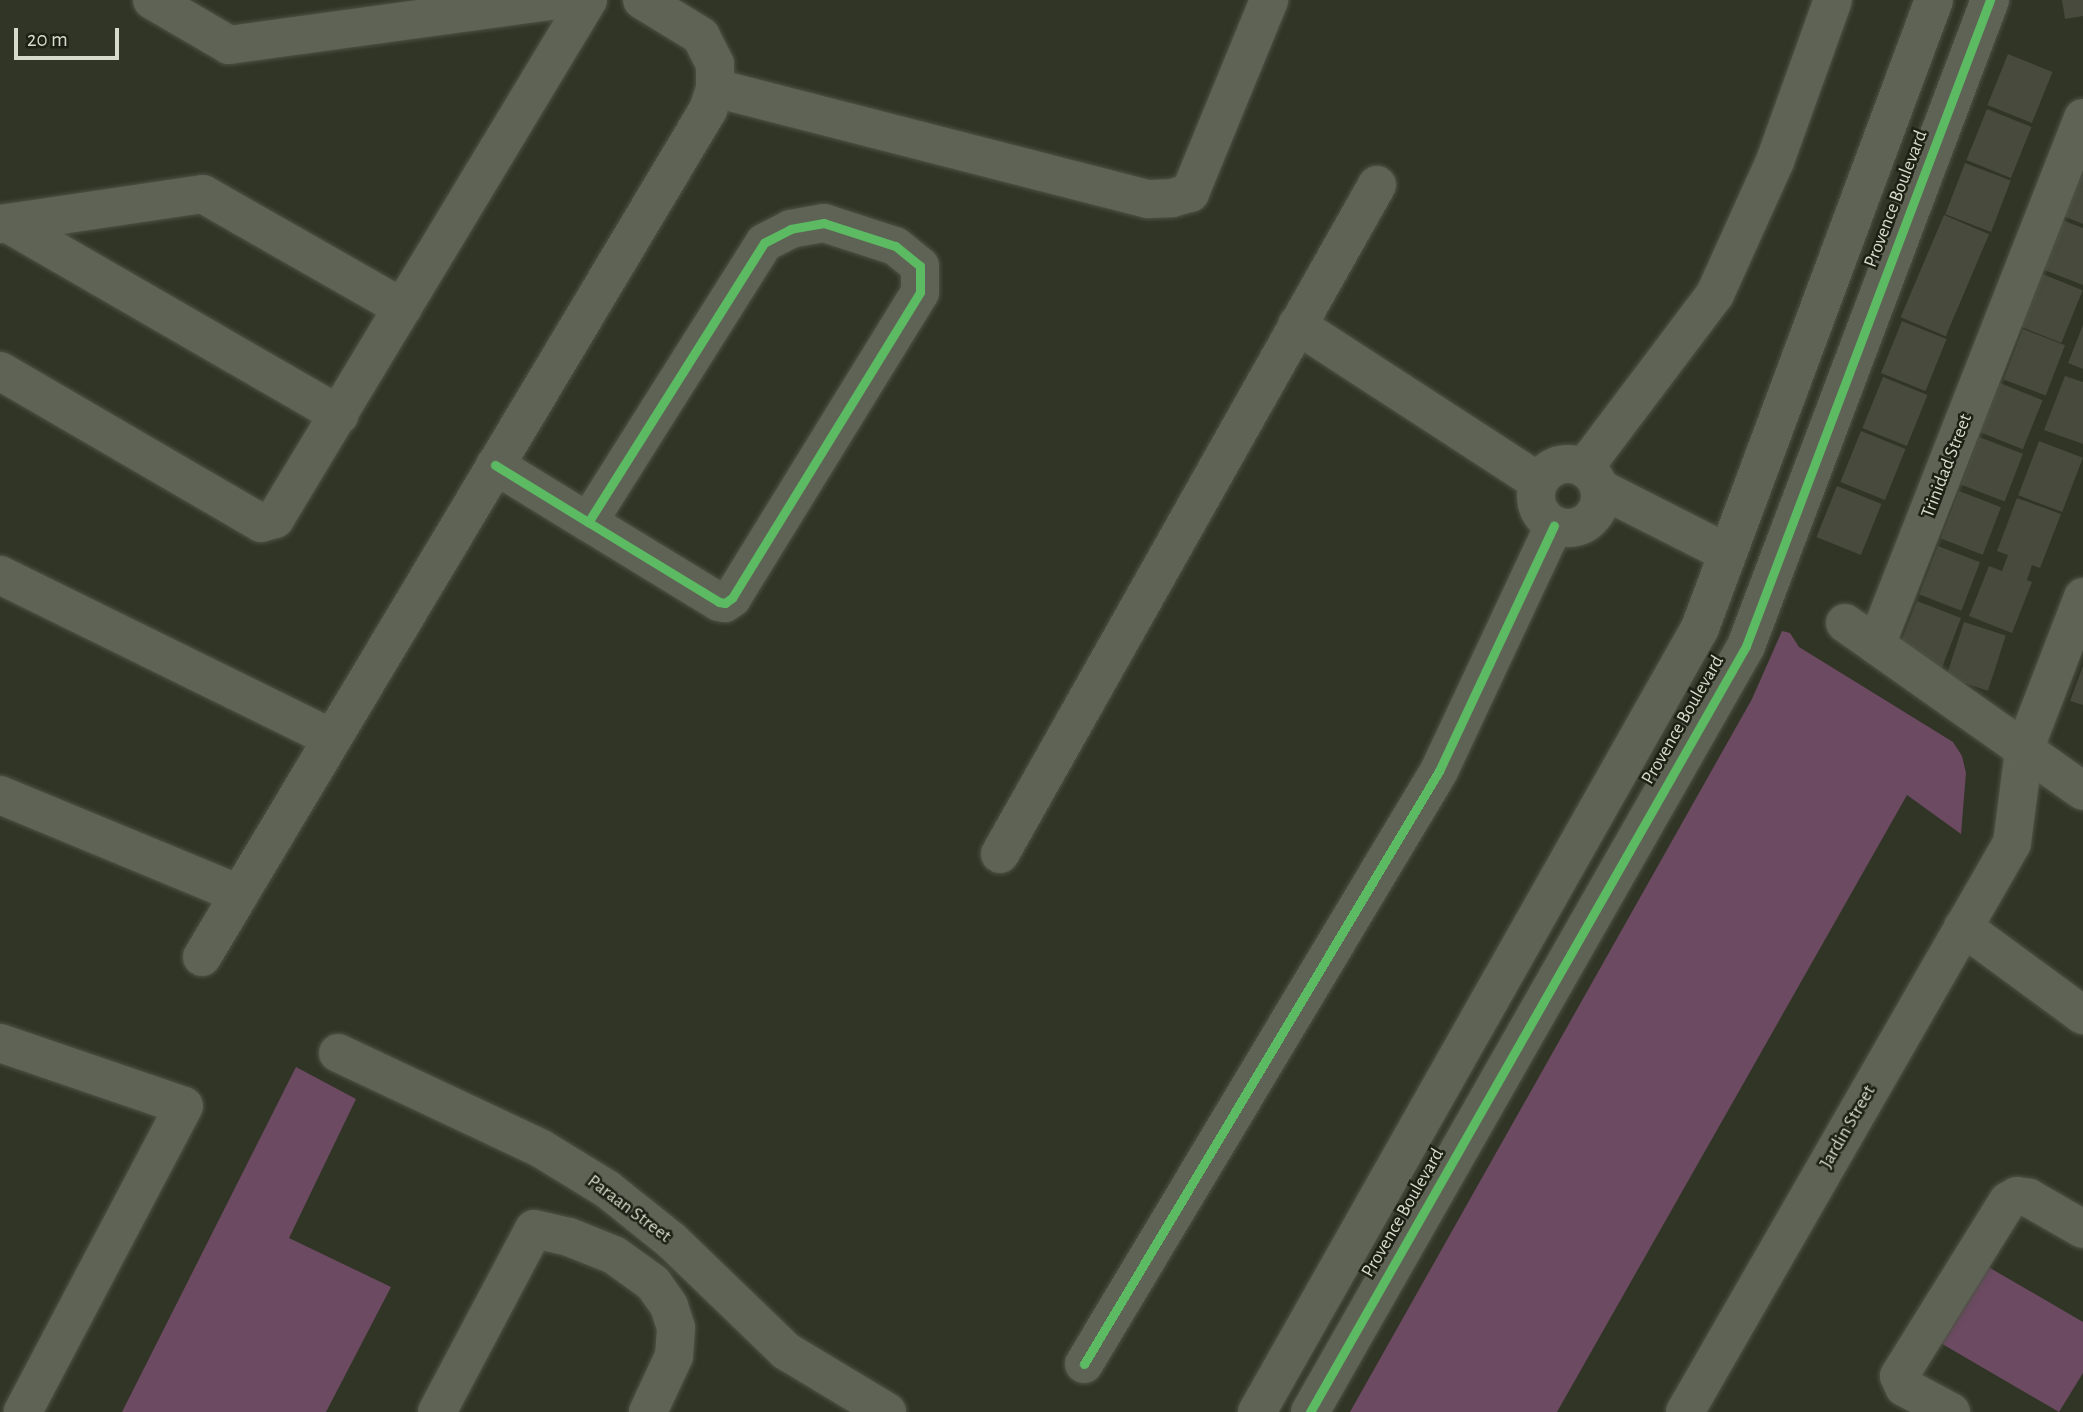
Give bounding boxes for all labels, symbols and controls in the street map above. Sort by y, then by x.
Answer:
scale bar [18,14,122,58]
text: 20 m [27,29,68,50]
street label: Provence Boulevard [1859,127,1933,271]
street label: Trinidad Street [1917,411,1977,521]
street label: Provence Boulevard [1637,651,1729,789]
street label: Jardin Street [1815,1081,1881,1173]
street label: Provence Boulevard [1357,1144,1449,1282]
street label: Paraan Street [583,1170,675,1248]

